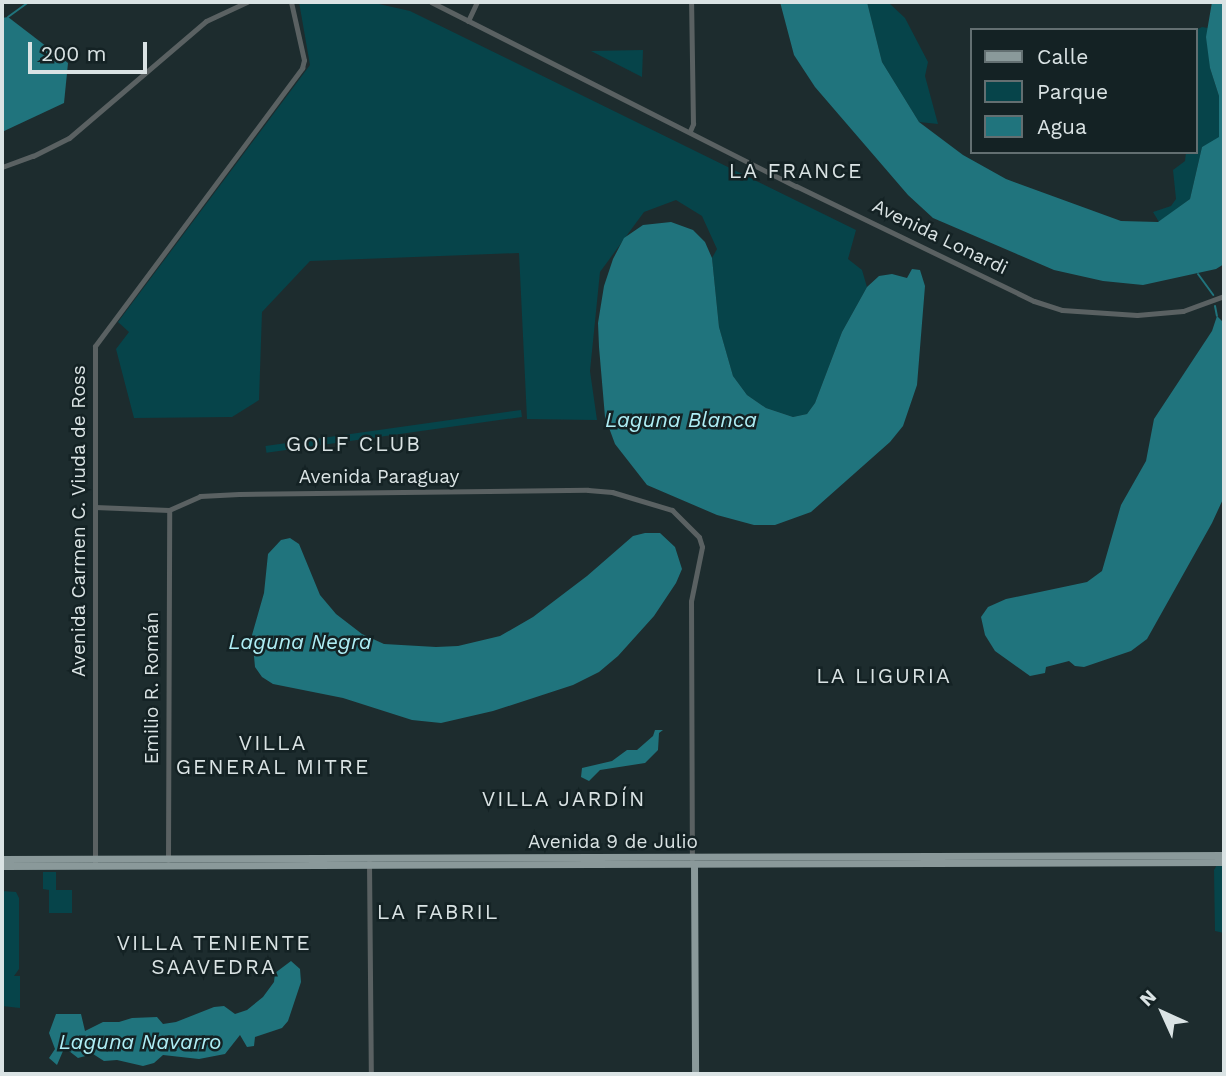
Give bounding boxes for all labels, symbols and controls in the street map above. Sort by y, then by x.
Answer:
scale bar [32,28,150,72]
legend [970,28,1198,154]
text: 200 m [41,41,107,66]
text: Calle [1037,44,1088,69]
text: Parque [1037,79,1108,104]
text: Agua [1037,114,1087,139]
district label: LA FRANCE [729,158,863,184]
street label: Avenida Lonardi [868,194,1012,280]
street label: Avenida Carmen C. Viuda de Ross [68,364,90,678]
water label: Laguna Blanca [605,407,757,433]
district label: GOLF CLUB [287,431,421,457]
street label: Avenida Paraguay [298,466,460,488]
street label: Emilio R. Román [141,612,163,764]
water label: Laguna Negra [228,629,372,655]
district label: LA LIGURIA [817,663,951,689]
district label: VILLA GENERAL MITRE [177,730,369,780]
district label: VILLA JARDÍN [483,786,645,812]
street label: Avenida 9 de Julio [528,831,698,853]
district label: LA FABRIL [378,899,498,925]
district label: VILLA TENIENTE SAAVEDRA [117,930,311,980]
north arrow [1128,978,1198,1048]
text: N [1135,985,1161,1011]
water label: Laguna Navarro [59,1029,221,1055]

